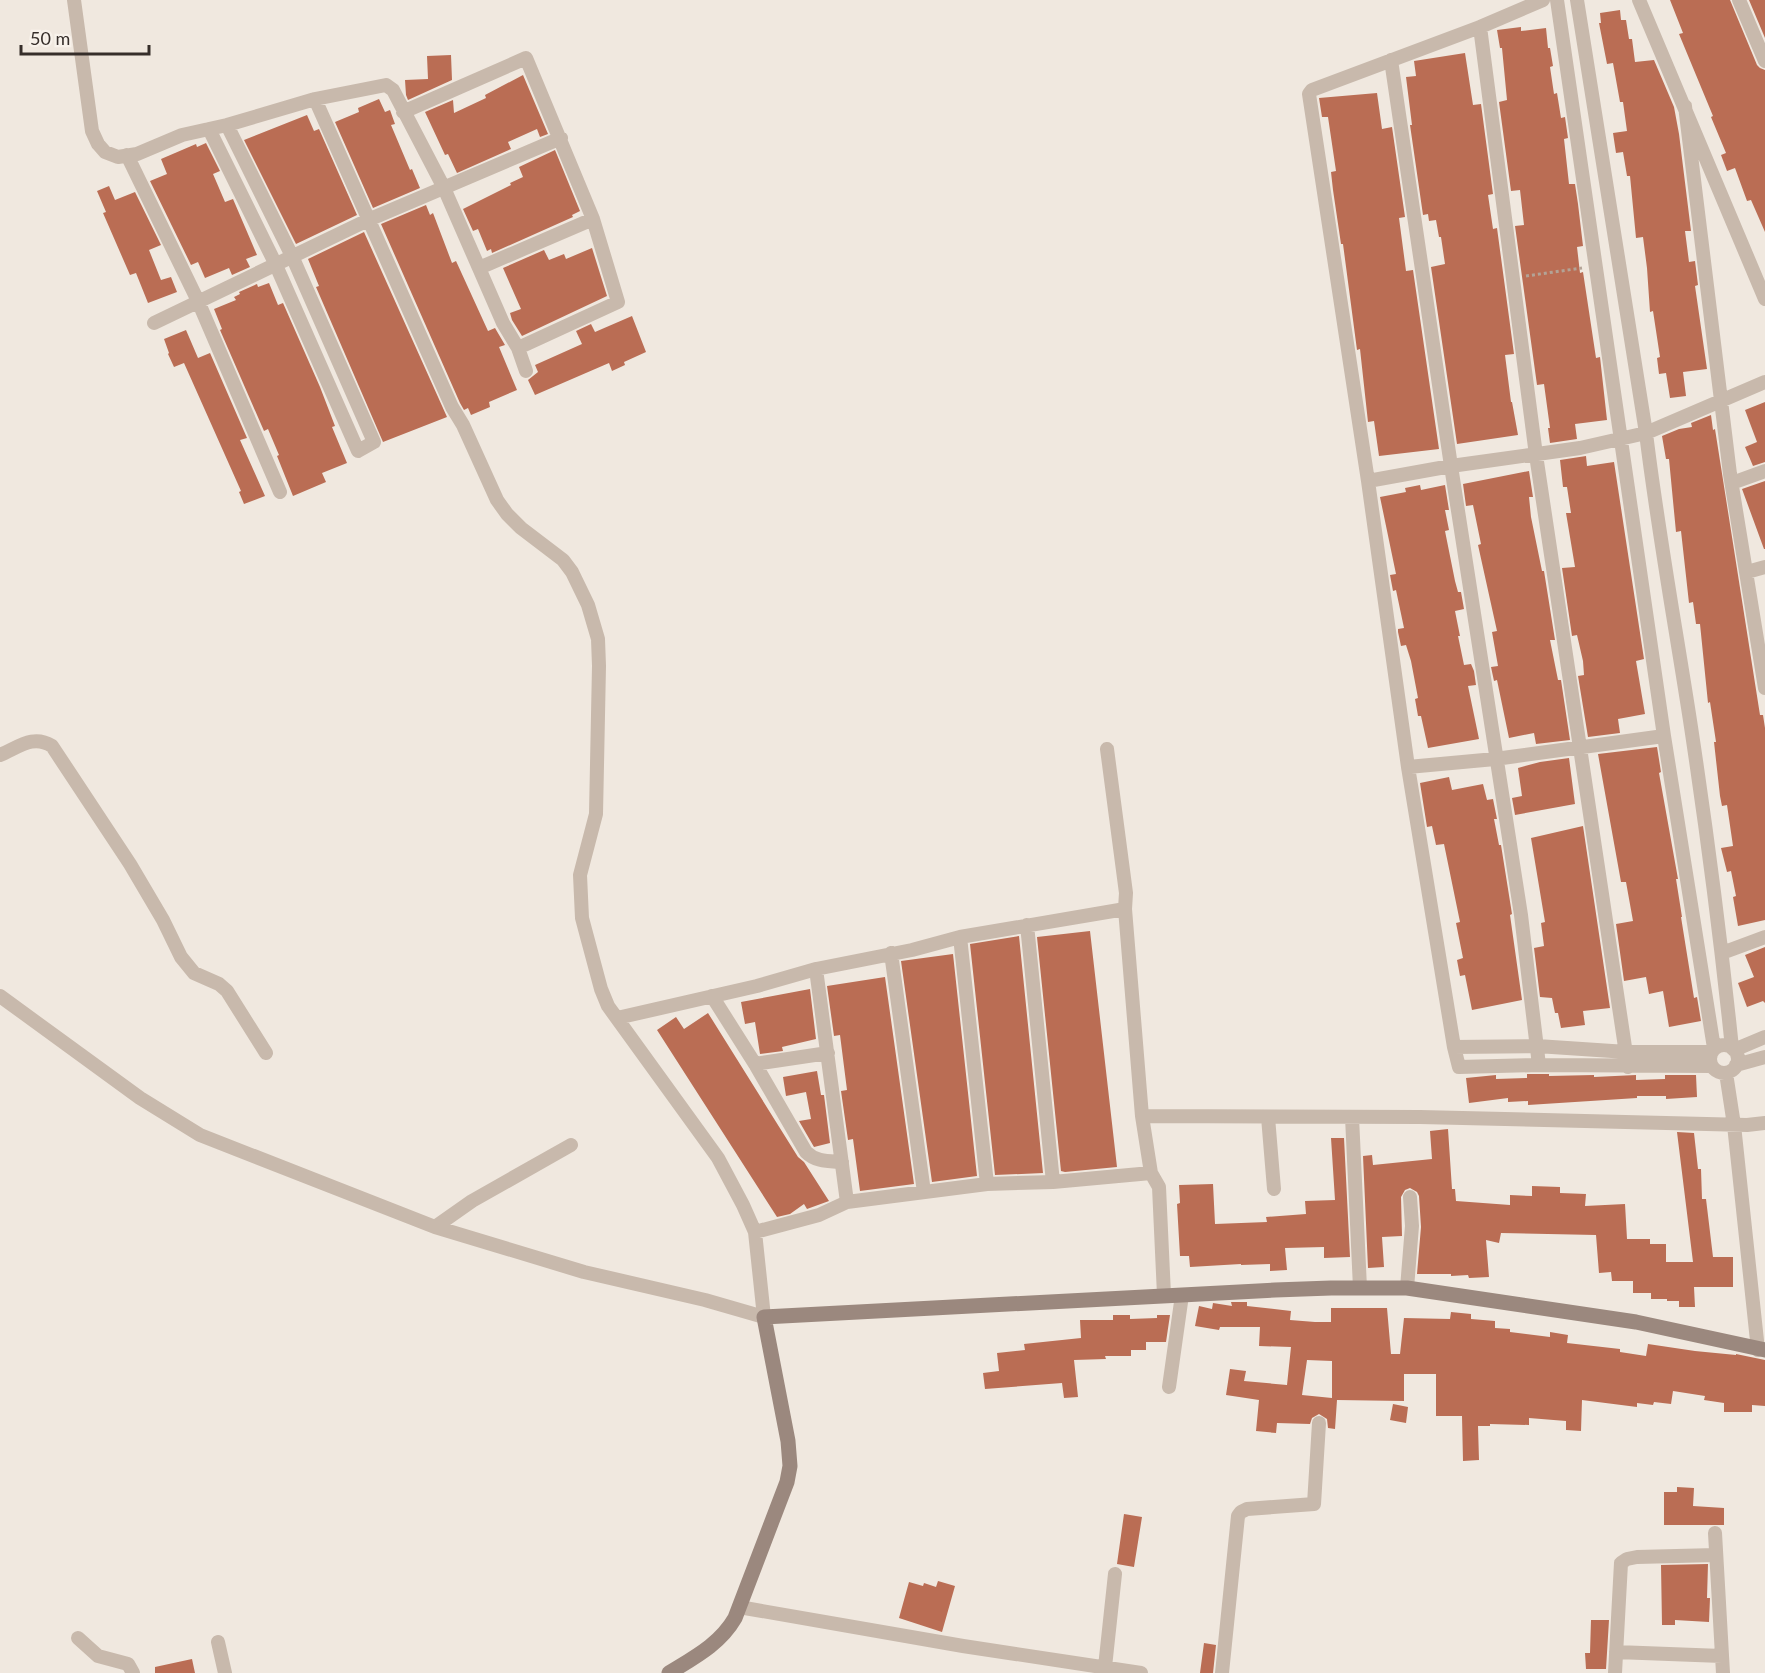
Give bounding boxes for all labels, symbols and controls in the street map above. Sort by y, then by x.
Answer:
scale bar [21,18,148,56]
text: 50 m [30,27,70,49]

